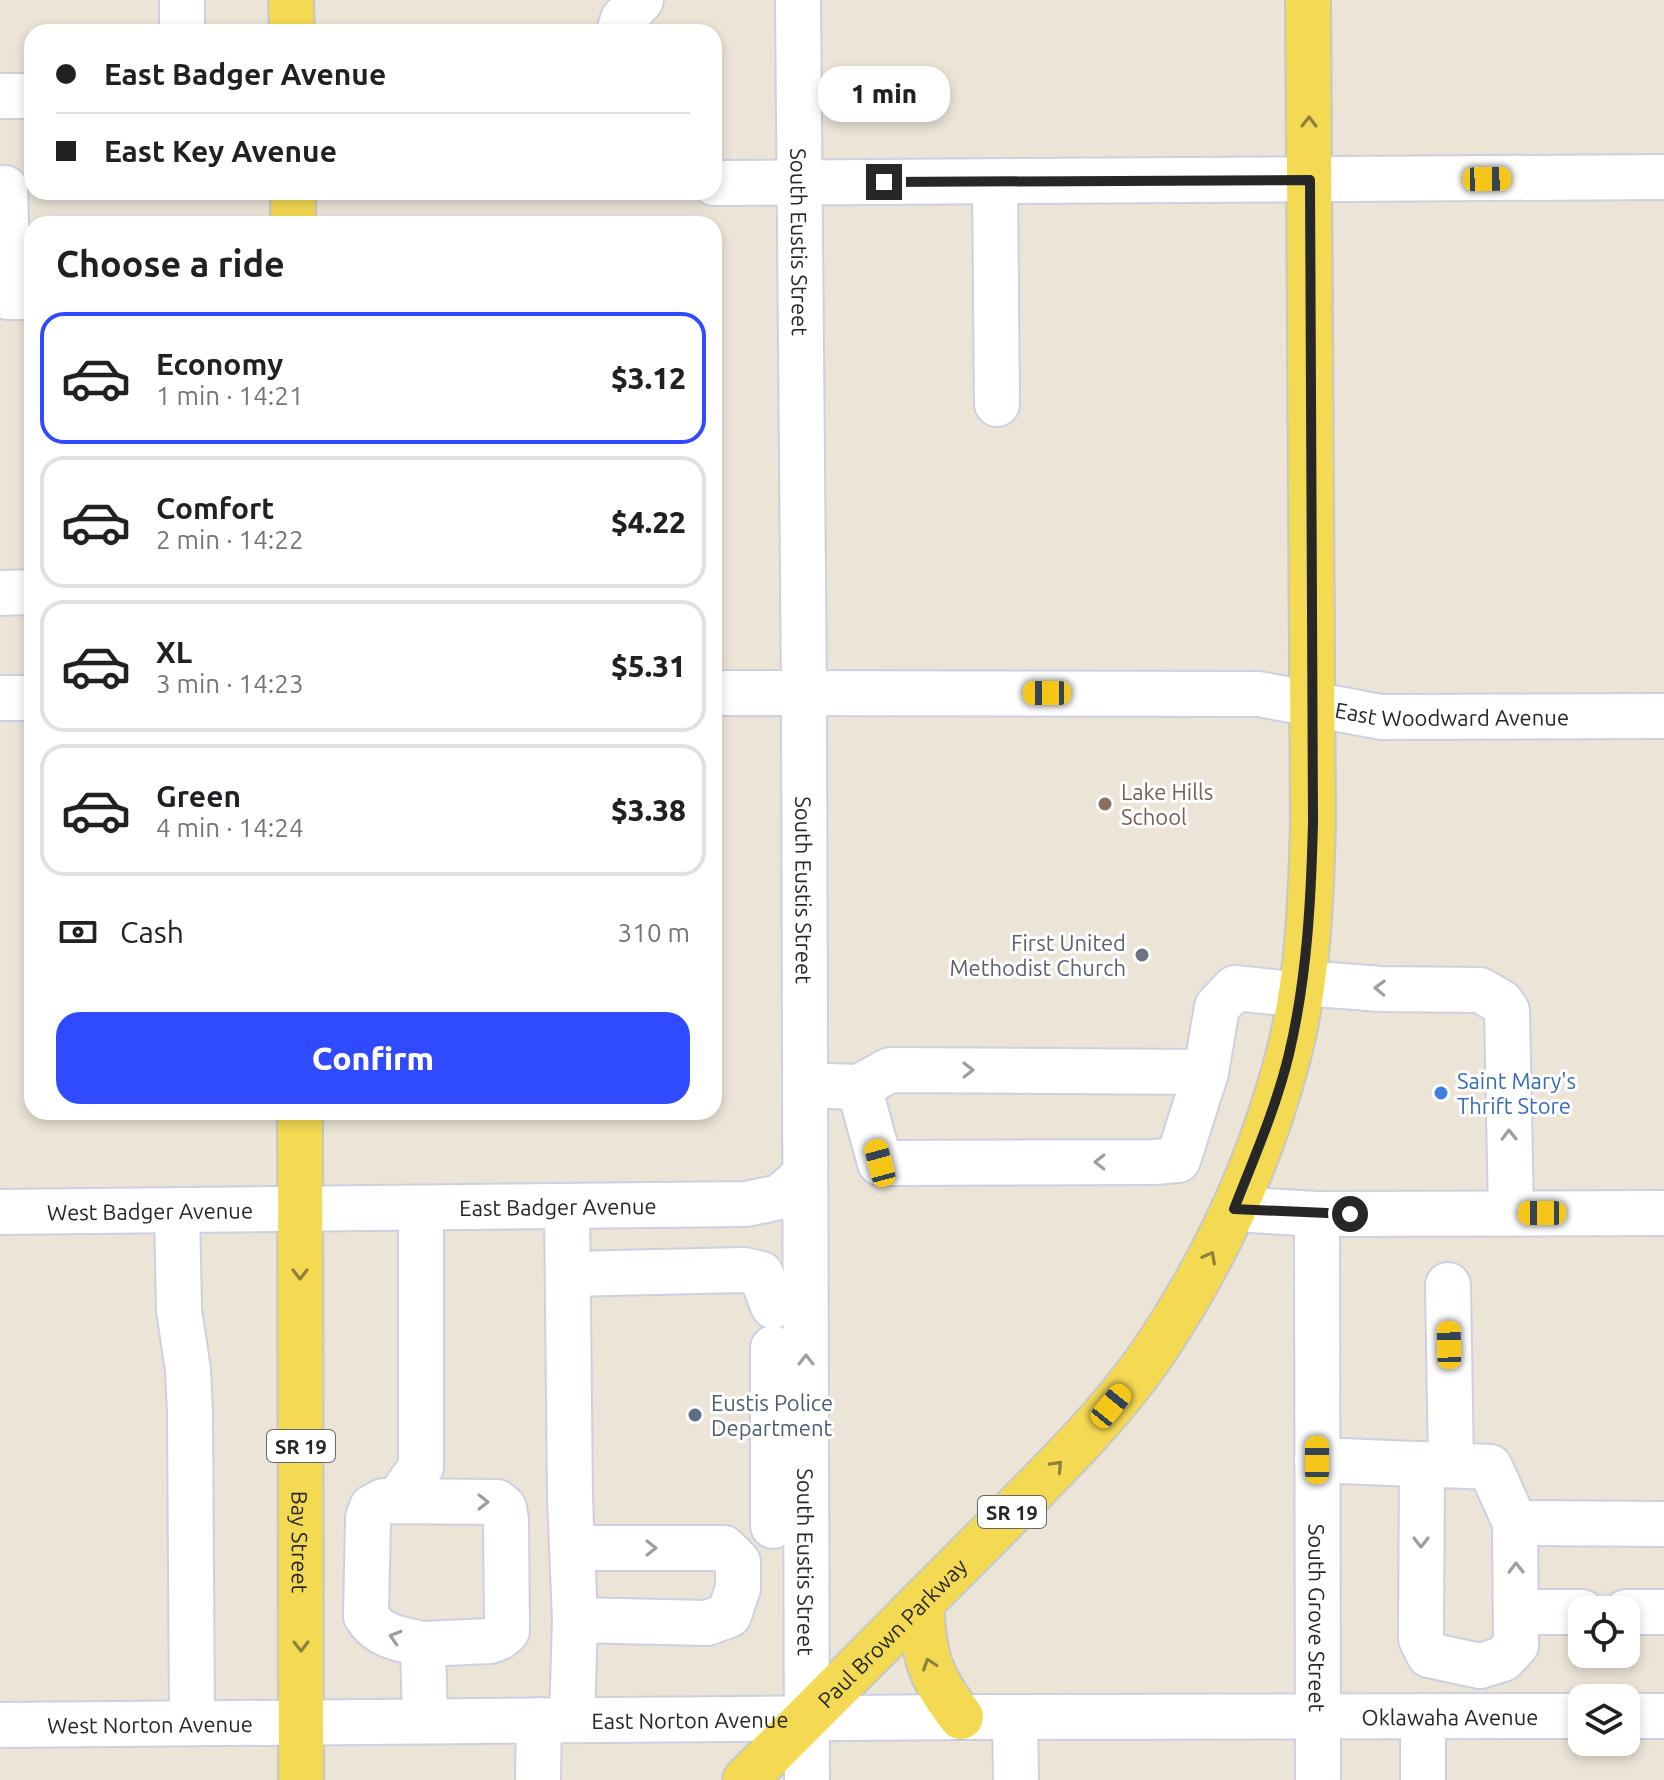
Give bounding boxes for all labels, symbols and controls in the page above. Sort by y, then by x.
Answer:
text: East Badger Avenue [104,57,386,91]
callout: 1 min [818,66,950,122]
text: 1 min [851,79,917,108]
one-way arrow [1300,115,1318,128]
text: East Key Avenue [104,134,337,168]
street label: South Eustis Street [787,148,813,336]
route end [866,164,902,200]
car [1463,167,1511,191]
text: Choose a ride [56,243,285,284]
icon: car [60,342,132,414]
text: Economy [156,347,283,381]
text: $3.12 [611,361,686,395]
text: 1 min · 14:21 [156,381,304,410]
icon: car [60,486,132,558]
text: Comfort [156,491,274,525]
text: $4.22 [611,505,686,539]
text: 2 min · 14:22 [156,525,304,554]
icon: car [60,630,132,702]
text: XL [156,635,192,669]
text: $5.31 [611,649,686,683]
text: 3 min · 14:23 [156,669,304,698]
car [1023,681,1071,705]
street label: East Woodward Avenue [1333,696,1569,729]
icon: car [60,774,132,846]
text: Green [156,779,241,813]
place label: Lake Hills School [1121,779,1213,829]
text: $3.38 [611,793,686,827]
marker: Lake Hills School [1096,795,1114,813]
street label: South Eustis Street [792,796,817,984]
text: 4 min · 14:24 [156,813,304,842]
icon: cash [56,910,100,954]
text: Cash [120,915,184,949]
text: 310 m [618,918,690,947]
place label: First United Methodist Church [949,930,1126,980]
marker: First United Methodist Church [1133,946,1151,964]
one-way arrow [1373,979,1386,997]
button: Confirm [56,1012,690,1104]
one-way arrow [962,1061,975,1079]
place label: Saint Mary's Thrift Store [1457,1068,1576,1118]
marker: Saint Mary's Thrift Store [1432,1084,1450,1102]
one-way arrow [1501,1128,1518,1141]
car [862,1137,898,1189]
one-way arrow [1093,1153,1106,1171]
street label: East Badger Avenue [459,1192,657,1220]
route start [1332,1196,1368,1232]
street label: West Badger Avenue [47,1197,253,1224]
car [1518,1201,1566,1225]
one-way arrow [1200,1251,1215,1266]
one-way arrow [291,1268,309,1281]
car [1437,1321,1461,1369]
one-way arrow [797,1353,815,1366]
car [1087,1380,1135,1432]
place label: Eustis Police Department [711,1390,833,1440]
marker: Eustis Police Department [686,1406,704,1424]
road number: SR 19 [267,1430,335,1462]
car [1305,1436,1329,1484]
one-way arrow [1047,1461,1061,1476]
street label: South Eustis Street [794,1468,819,1656]
street label: Bay Street [288,1491,313,1594]
one-way arrow [477,1493,490,1511]
road number: SR 19 [978,1496,1046,1528]
street label: South Grove Street [1305,1524,1330,1713]
one-way arrow [1412,1536,1430,1549]
one-way arrow [645,1539,658,1557]
street label: Paul Brown Parkway [812,1553,971,1712]
one-way arrow [1507,1561,1525,1574]
map controls [1568,1596,1640,1756]
button: locate [1568,1596,1640,1668]
one-way arrow [389,1630,402,1646]
one-way arrow [292,1640,310,1653]
one-way arrow [923,1658,939,1672]
button: layers [1568,1684,1640,1756]
street label: Oklawaha Avenue [1362,1704,1538,1729]
street label: East Norton Avenue [591,1706,789,1733]
street label: West Norton Avenue [47,1710,253,1737]

